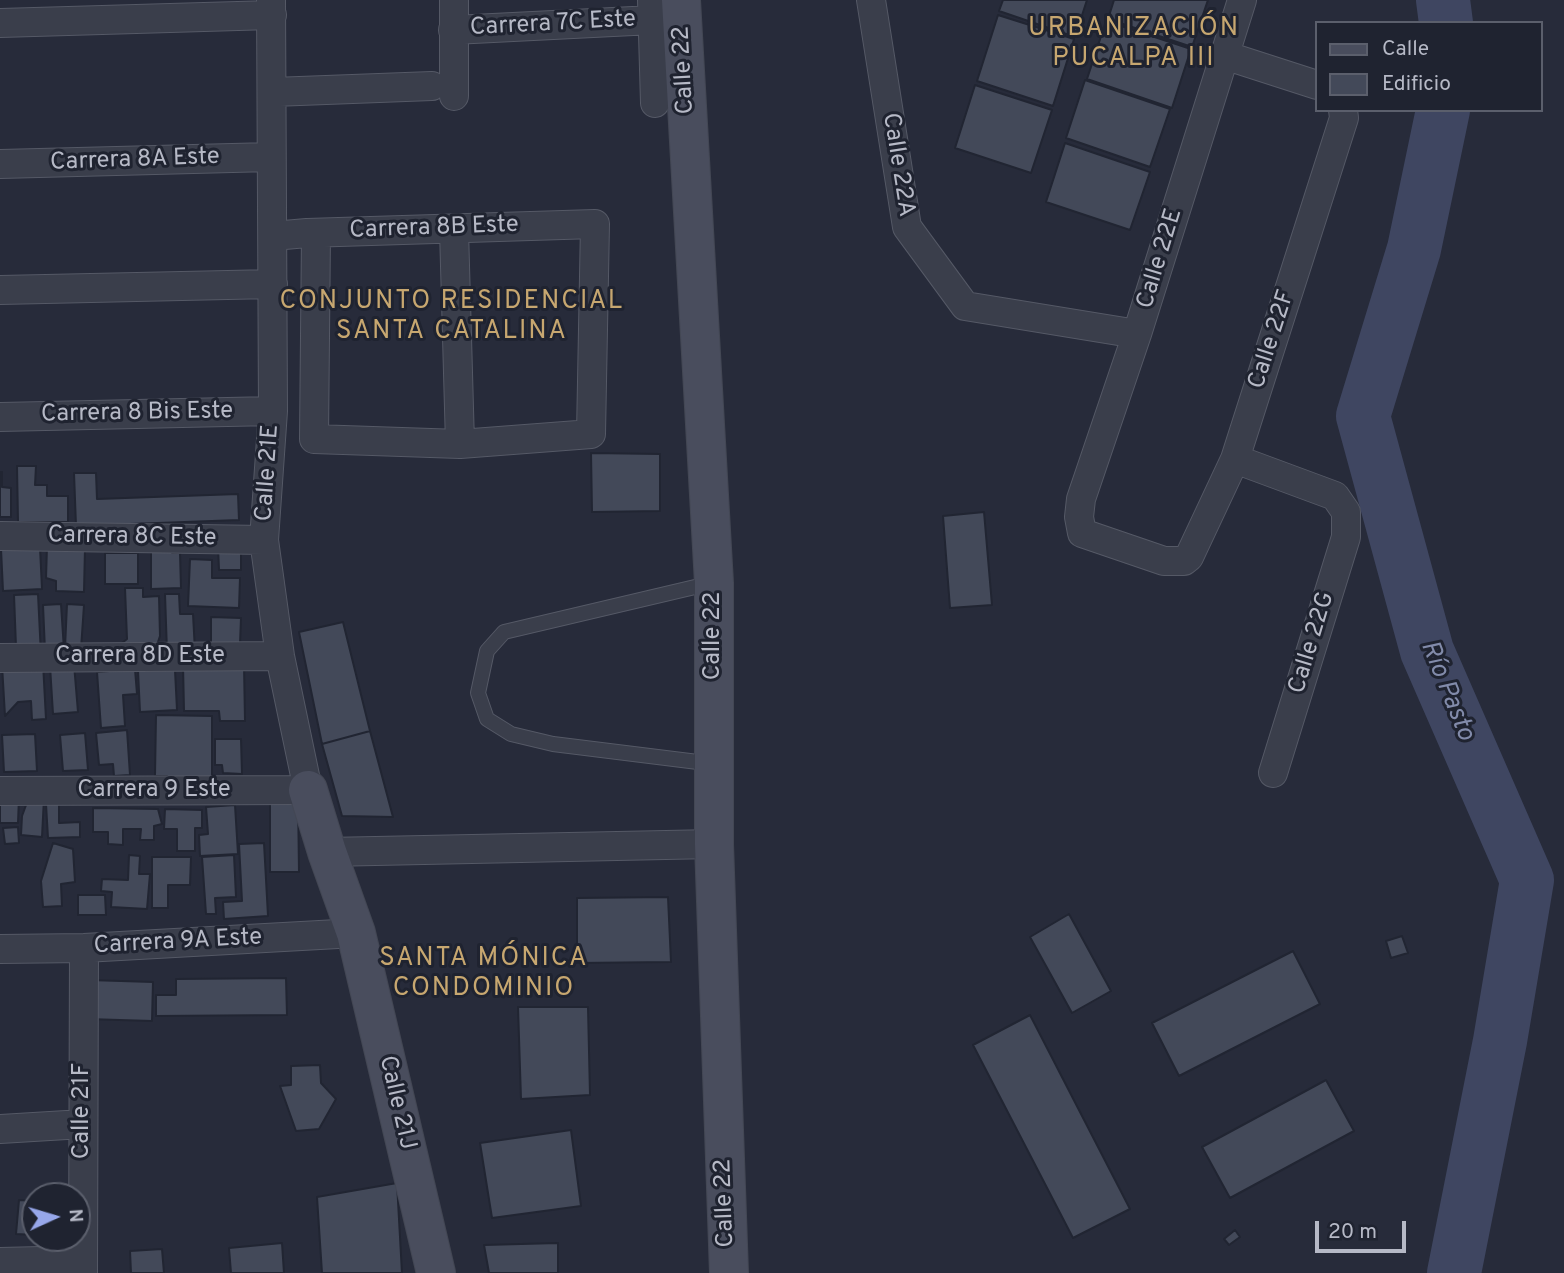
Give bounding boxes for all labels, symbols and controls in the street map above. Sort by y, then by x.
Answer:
street label: Carrera 7C Este [469,6,637,44]
district label: URBANIZACIÓN PUCALPA III [1029,14,1239,76]
legend [1316,21,1543,112]
street label: Calle 22 [668,25,702,115]
text: Calle [1382,36,1429,63]
text: Edificio [1382,71,1451,98]
street label: Calle 22A [875,111,919,219]
street label: Carrera 8A Este [50,144,220,178]
street label: Calle 22E [1132,206,1190,312]
street label: Carrera 8B Este [349,212,519,246]
district label: CONJUNTO RESIDENCIAL SANTA CATALINA [282,287,622,348]
street label: Calle 22F [1244,287,1302,393]
street label: Carrera 8 Bis Este [41,398,233,430]
street label: Calle 21E [251,424,287,522]
street label: Carrera 8C Este [47,522,217,554]
street label: Calle 22G [1284,589,1342,697]
street label: Calle 22 [700,592,728,680]
water label: Río Pasto [1412,636,1480,746]
street label: Carrera 8D Este [55,643,225,671]
street label: Carrera 9 Este [77,777,231,805]
street label: Carrera 9A Este [93,924,263,962]
district label: SANTA MÓNICA CONDOMINIO [381,944,587,1006]
street label: Calle 21J [371,1053,421,1153]
street label: Calle 21F [69,1063,97,1159]
street label: Calle 22 [710,1158,742,1248]
north arrow [21,1182,91,1252]
scale bar [1319,1206,1410,1250]
text: N [63,1208,87,1223]
text: 20 m [1328,1219,1377,1246]

